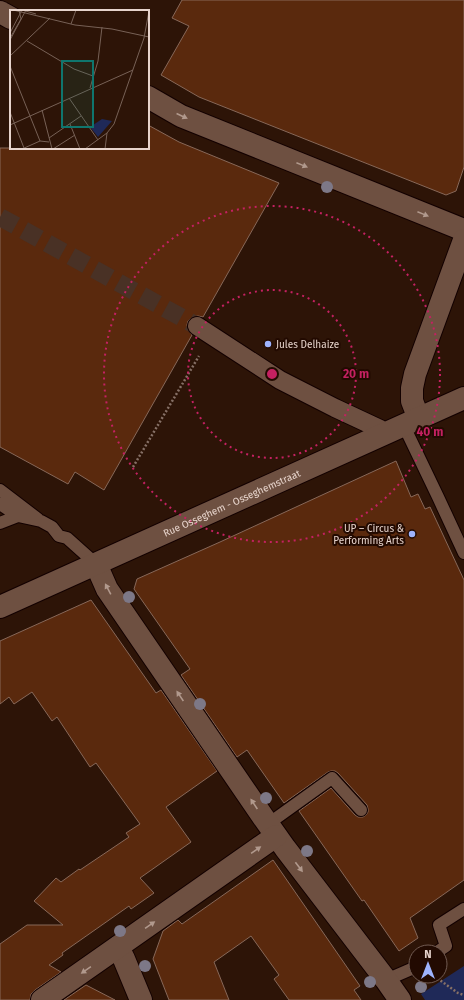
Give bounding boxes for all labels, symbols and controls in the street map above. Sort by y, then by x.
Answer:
inset map [10,10,149,149]
one-way arrow [176,113,188,119]
one-way arrow [297,163,309,169]
one-way arrow [417,212,429,218]
marker: Jules Delhaize [263,339,273,349]
place label: Jules Delhaize [276,339,339,351]
centre of rings [265,367,279,381]
text: 20 m [343,367,369,381]
text: 40 m [417,425,443,439]
street label: Rue Osseghem - Osseghemstraat [162,467,303,540]
place label: UP – Circus & Performing Arts [333,523,404,547]
marker: UP – Circus & Performing Arts [407,529,417,539]
one-way arrow [104,583,111,595]
one-way arrow [176,691,184,702]
one-way arrow [250,798,258,809]
one-way arrow [251,846,261,854]
one-way arrow [295,861,304,872]
one-way arrow [145,921,155,929]
north arrow [408,944,448,984]
text: N [424,948,432,961]
one-way arrow [81,966,91,974]

